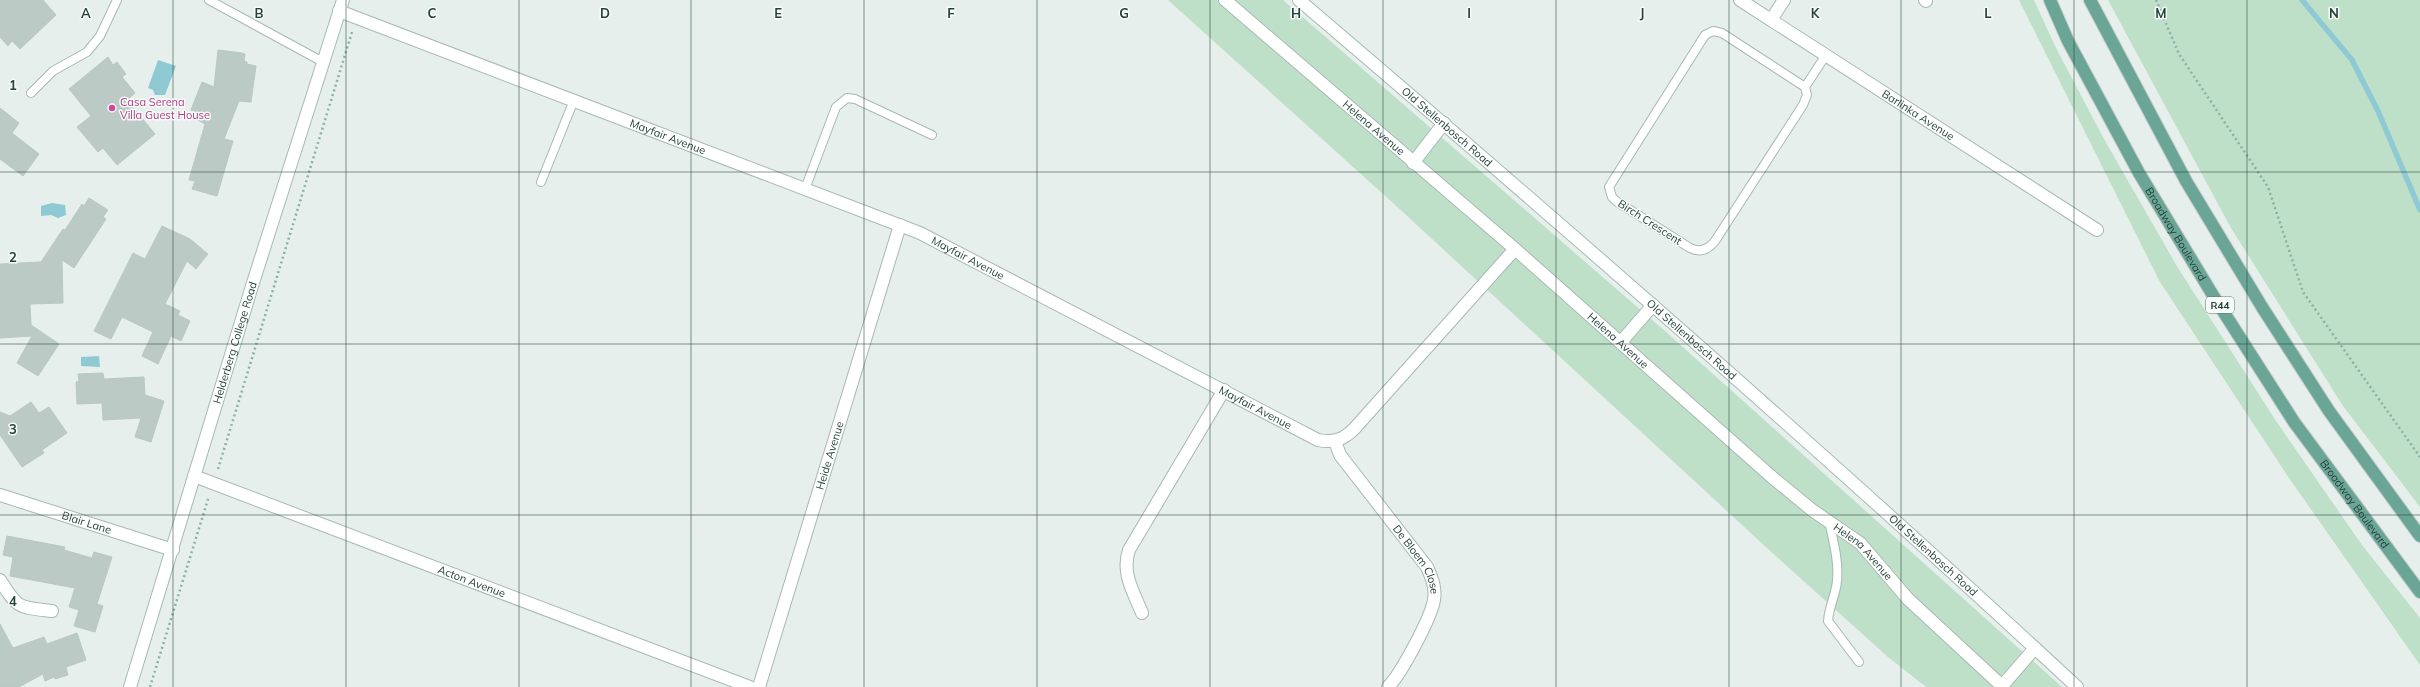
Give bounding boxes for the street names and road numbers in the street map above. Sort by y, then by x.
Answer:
street label: Old Stellenbosch Road [1399,84,1495,170]
street label: Barlinka Avenue [1879,86,1957,143]
street label: Helena Avenue [1340,97,1408,158]
street label: Mayfair Avenue [628,116,708,157]
street label: Broadway Boulevard [2142,185,2210,284]
street label: Birch Crescent [1615,196,1685,248]
street label: Mayfair Avenue [929,233,1007,283]
street label: Helderberg College Road [210,280,260,405]
street label: Old Stellenbosch Road [1644,296,1739,383]
road number: R44 [2206,297,2234,313]
street label: Helena Avenue [1584,310,1652,371]
street label: Mayfair Avenue [1217,383,1294,432]
street label: Heide Avenue [813,420,847,491]
street label: Broadway Boulevard [2317,457,2392,551]
street label: Blair Lane [60,508,113,537]
street label: Old Stellenbosch Road [1886,511,1981,599]
street label: Helena Avenue [1831,520,1896,583]
street label: De Bloem Close [1390,522,1442,595]
street label: Acton Avenue [436,562,507,601]

